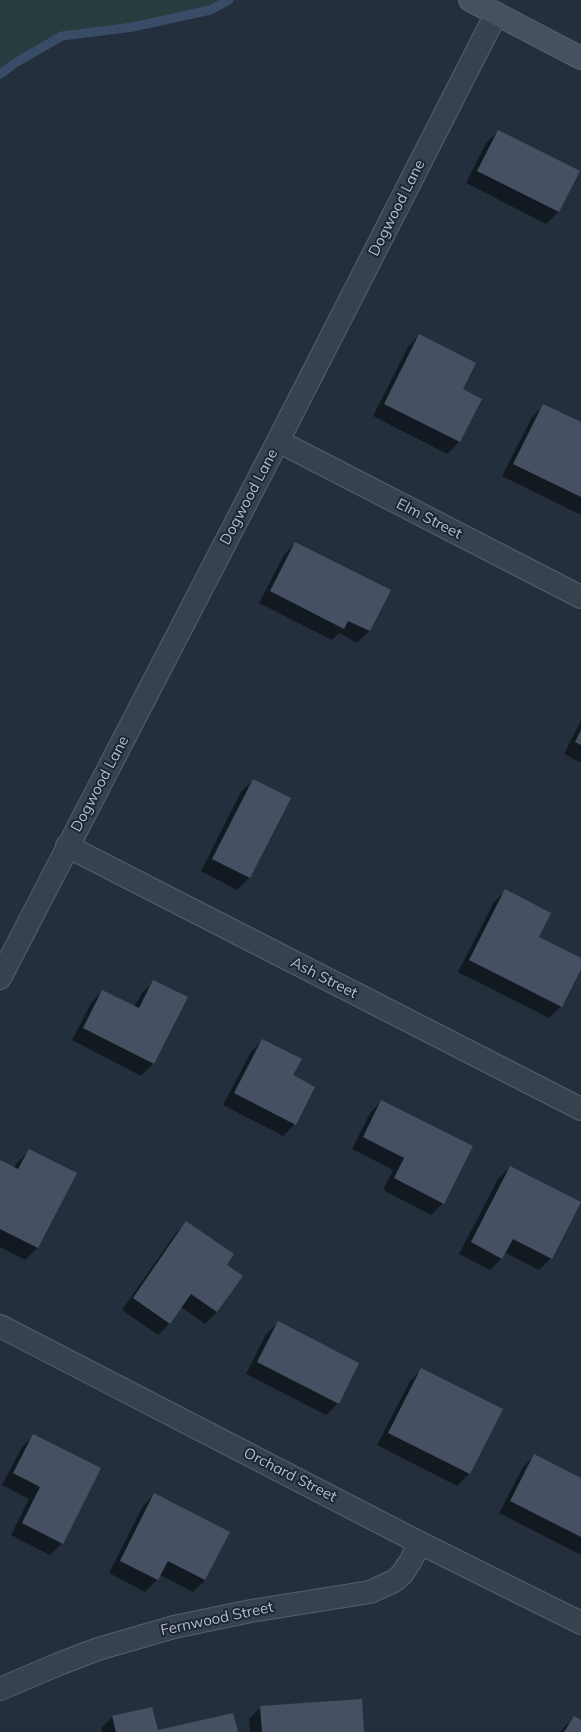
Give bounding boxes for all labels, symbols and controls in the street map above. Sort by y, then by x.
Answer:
street label: Dogwood Lane [365,157,429,259]
street label: Dogwood Lane [216,446,282,548]
street label: Elm Street [393,495,465,543]
street label: Dogwood Lane [67,733,133,835]
street label: Ash Street [288,954,360,1002]
street label: Orchard Street [241,1444,339,1506]
street label: Fernwood Street [159,1598,275,1640]

